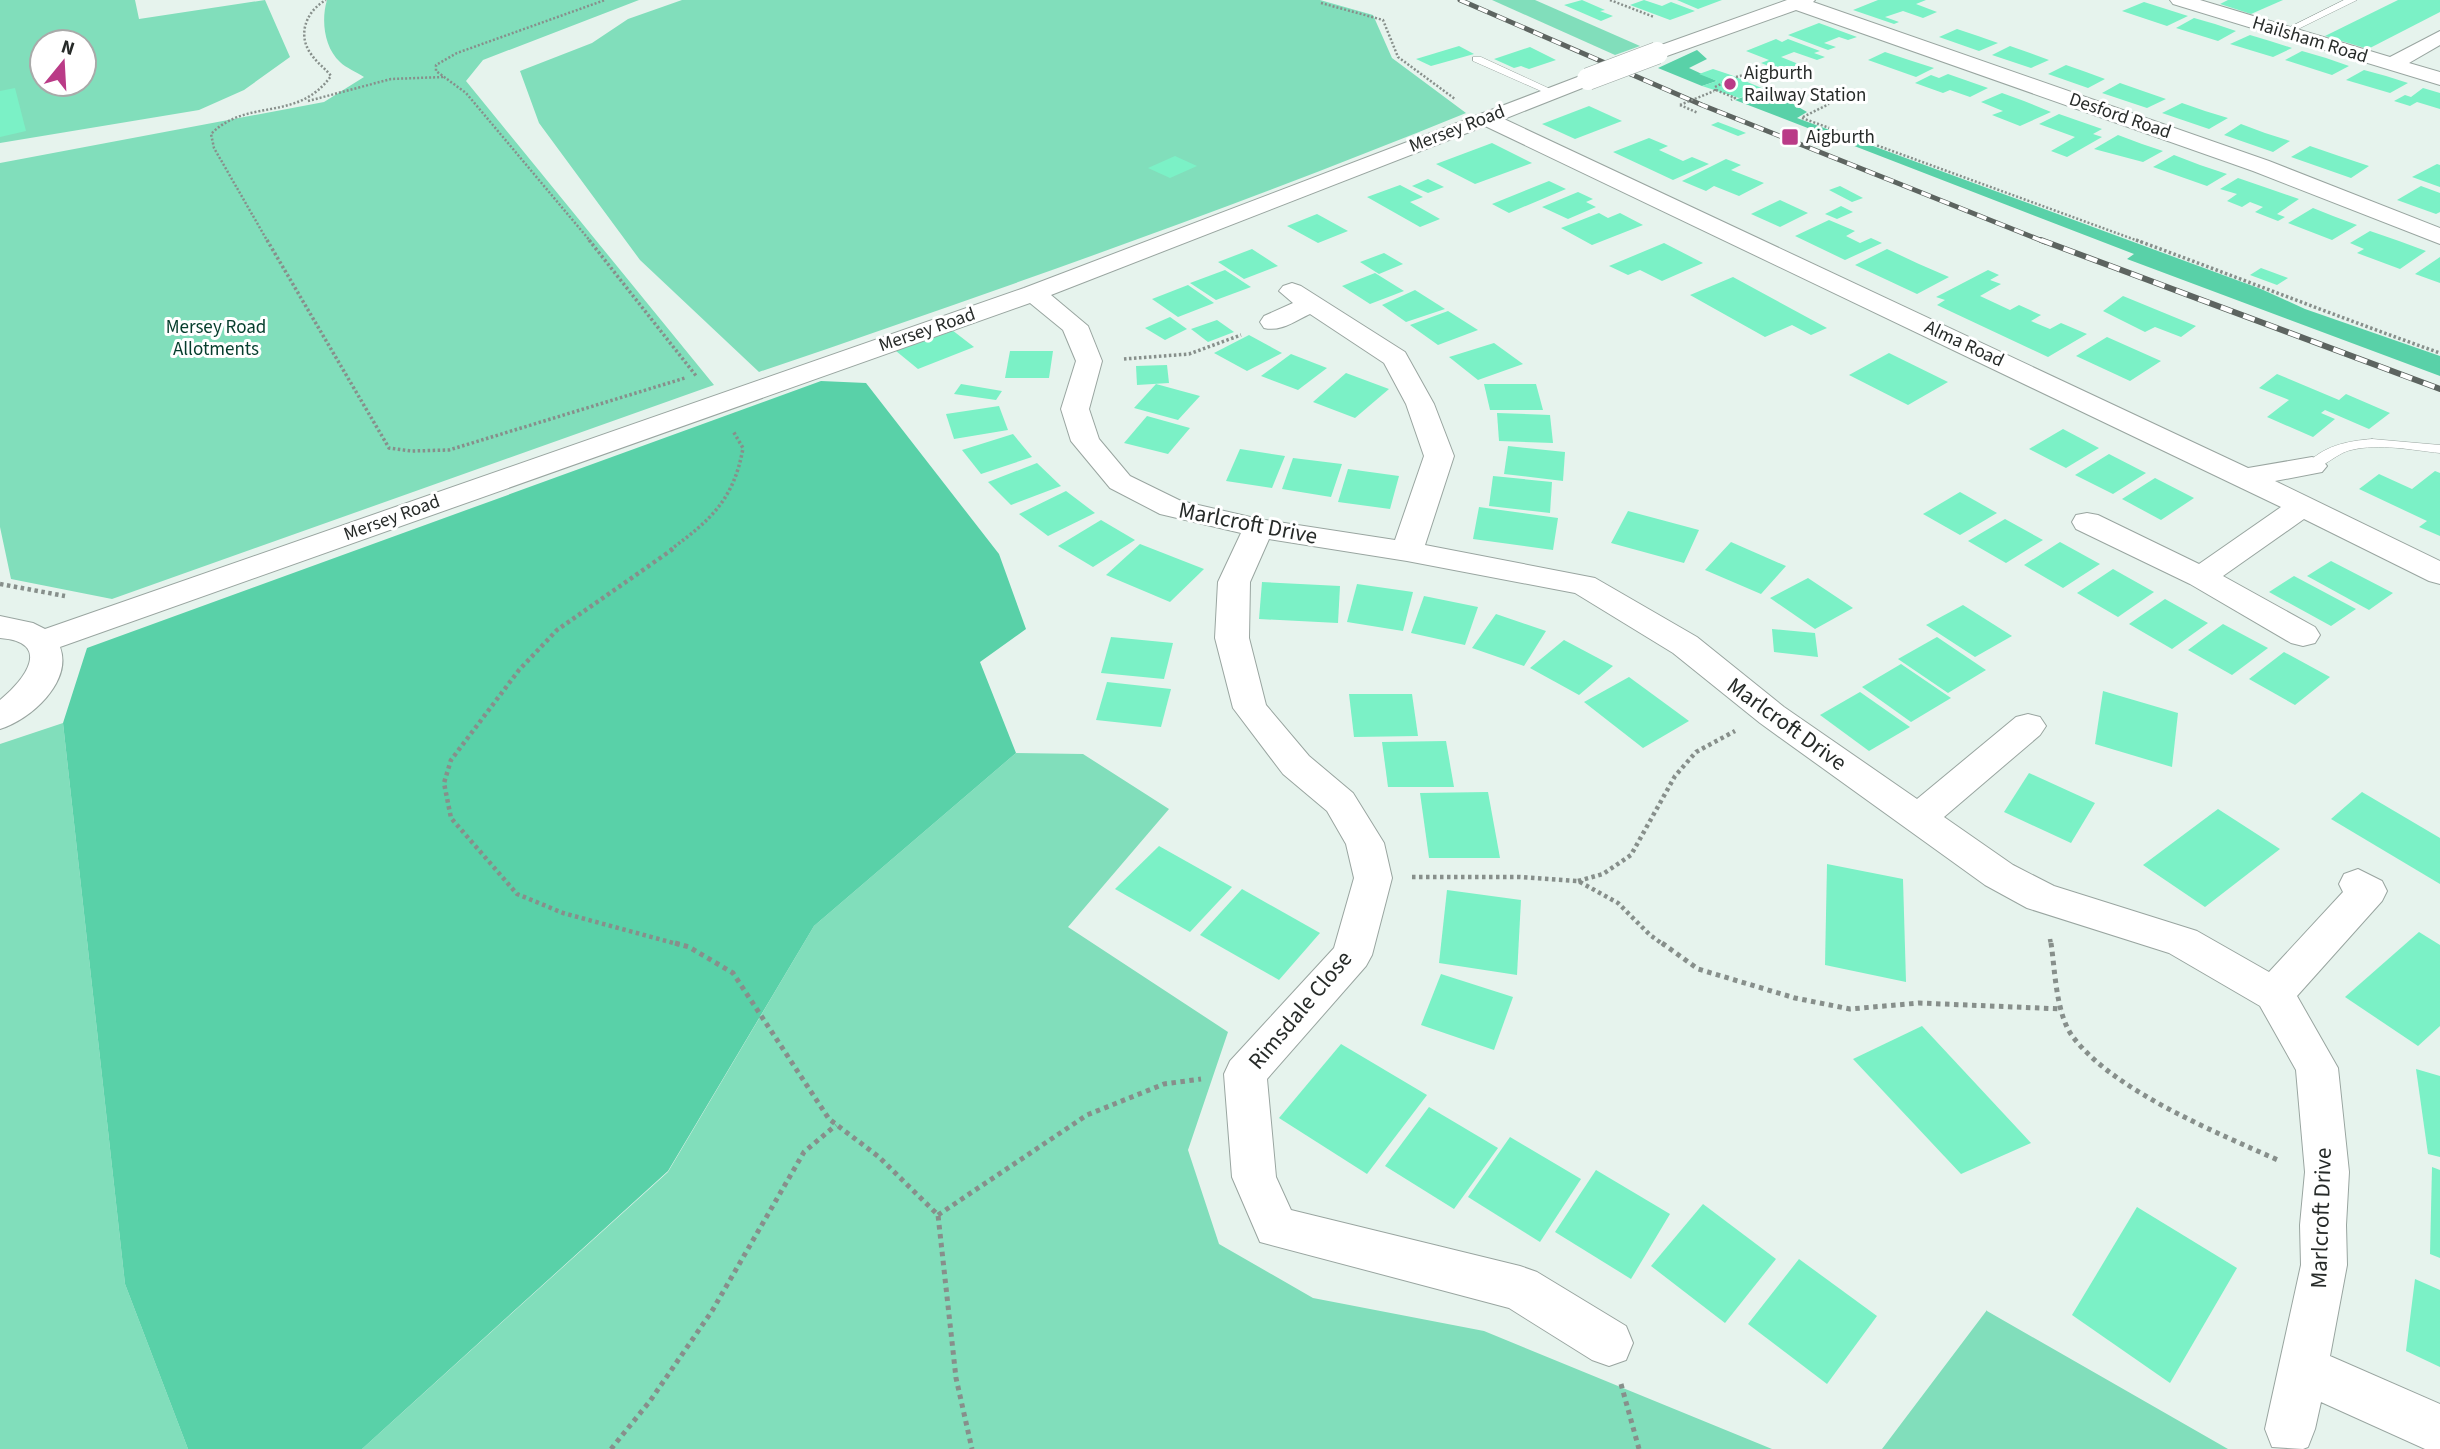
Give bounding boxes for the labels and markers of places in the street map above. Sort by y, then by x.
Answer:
place label: Aigburth Railway Station [1744,60,1866,109]
marker: Aigburth Railway Station [1722,76,1738,92]
place label: Aigburth [1806,124,1875,151]
marker: Aigburth [1780,127,1800,147]

